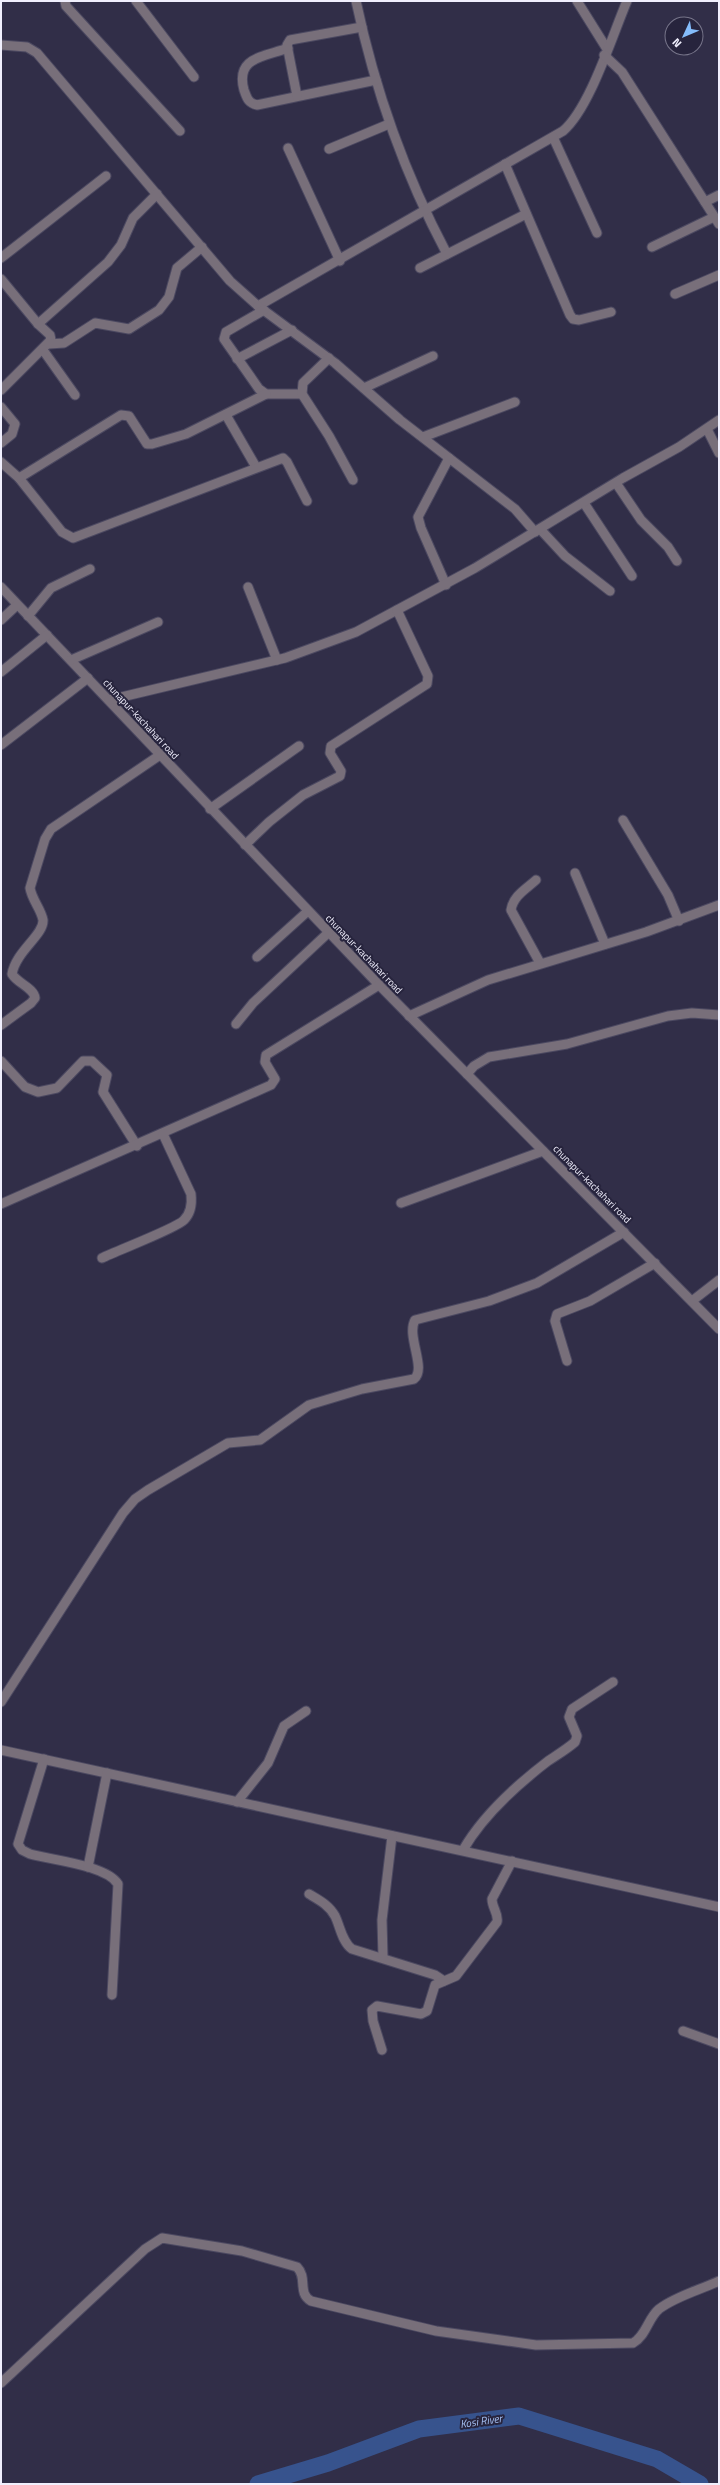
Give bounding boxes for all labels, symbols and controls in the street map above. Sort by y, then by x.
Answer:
north arrow [664,16,704,56]
text: N [668,35,685,51]
street label: chunapur-kachahari road [100,675,182,763]
street label: chunapur-kachahari road [322,911,406,997]
street label: chunapur-kachahari road [550,1142,634,1226]
water label: Kosi River [459,2410,505,2432]

